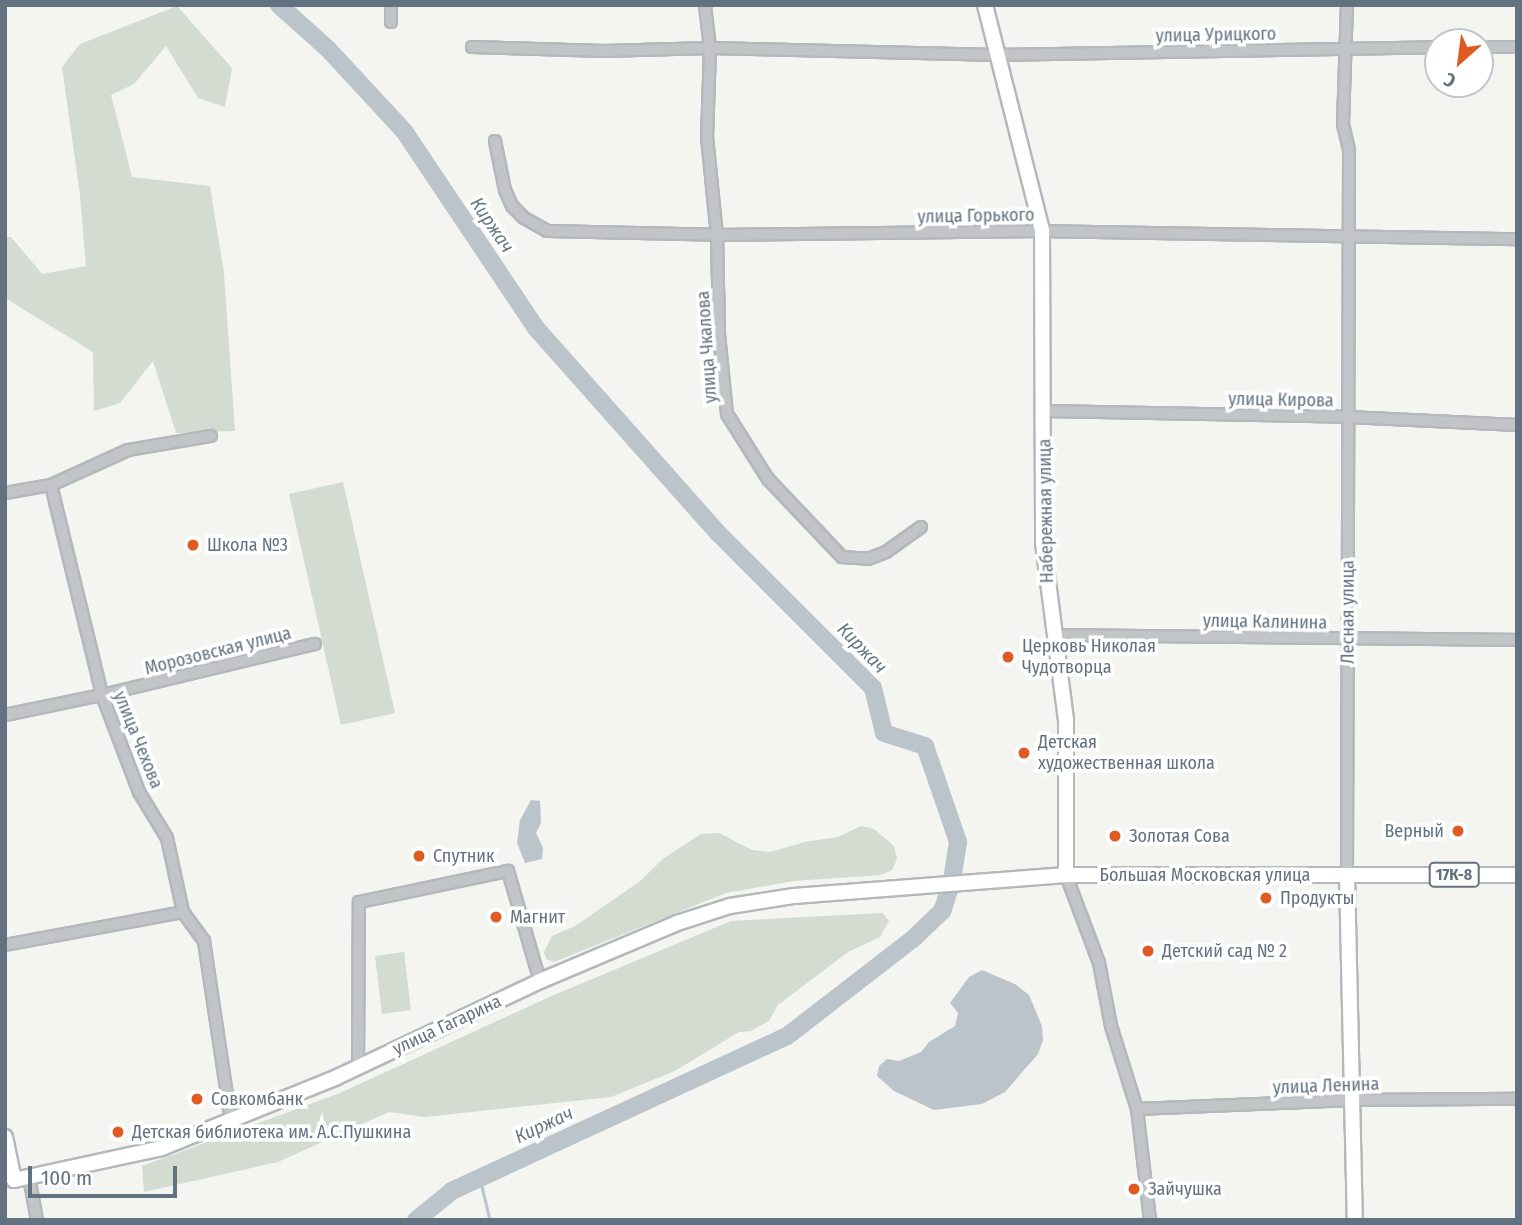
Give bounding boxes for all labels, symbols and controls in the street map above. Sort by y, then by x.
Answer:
street label: улица Урицкого [1156,23,1276,47]
north arrow [1424,28,1494,98]
text: С [1440,68,1460,93]
water label: Киржач [465,193,519,257]
street label: улица Горького [917,204,1035,228]
street label: улица Чкалова [692,290,722,404]
street label: улица Кирова [1228,388,1334,412]
street label: Набережная улица [1034,439,1058,583]
place label: Школа №3 [207,534,288,556]
marker: Школа №3 [185,537,201,553]
street label: Лесная улица [1337,560,1359,664]
street label: улица Калинина [1203,610,1327,634]
water label: Киржач [832,618,892,678]
street label: Морозовская улица [143,622,293,680]
place label: Церковь Николая Чудотворца [1022,636,1156,678]
marker: Церковь Николая Чудотворца [1000,649,1016,665]
street label: улица Чехова [109,688,167,792]
place label: Детская художественная школа [1038,732,1215,774]
marker: Детская художественная школа [1016,745,1032,761]
place label: Верный [1384,820,1444,842]
marker: Верный [1450,823,1466,839]
place label: Золотая Сова [1129,825,1230,847]
marker: Золотая Сова [1107,828,1123,844]
place label: Спутник [433,845,494,867]
marker: Спутник [411,848,427,864]
road number: 17К-8 [1428,862,1480,888]
street label: Большая Московская улица [1100,864,1310,886]
place label: Продукты [1280,887,1355,909]
marker: Продукты [1258,890,1274,906]
place label: Магнит [510,906,565,928]
marker: Магнит [488,909,504,925]
place label: Детский сад № 2 [1162,940,1287,962]
marker: Детский сад № 2 [1140,943,1156,959]
street label: улица Гагарина [389,990,505,1060]
street label: улица Ленина [1272,1073,1380,1099]
place label: Совкомбанк [211,1088,303,1110]
marker: Совкомбанк [189,1091,205,1107]
water label: Киржач [511,1102,577,1148]
place label: Детская библиотека им. А.С.Пушкина [132,1121,411,1143]
marker: Детская библиотека им. А.С.Пушкина [110,1124,126,1140]
scale bar [32,1152,180,1196]
text: 100 m [41,1165,92,1191]
place label: Зайчушка [1148,1178,1222,1200]
marker: Зайчушка [1126,1181,1142,1197]

